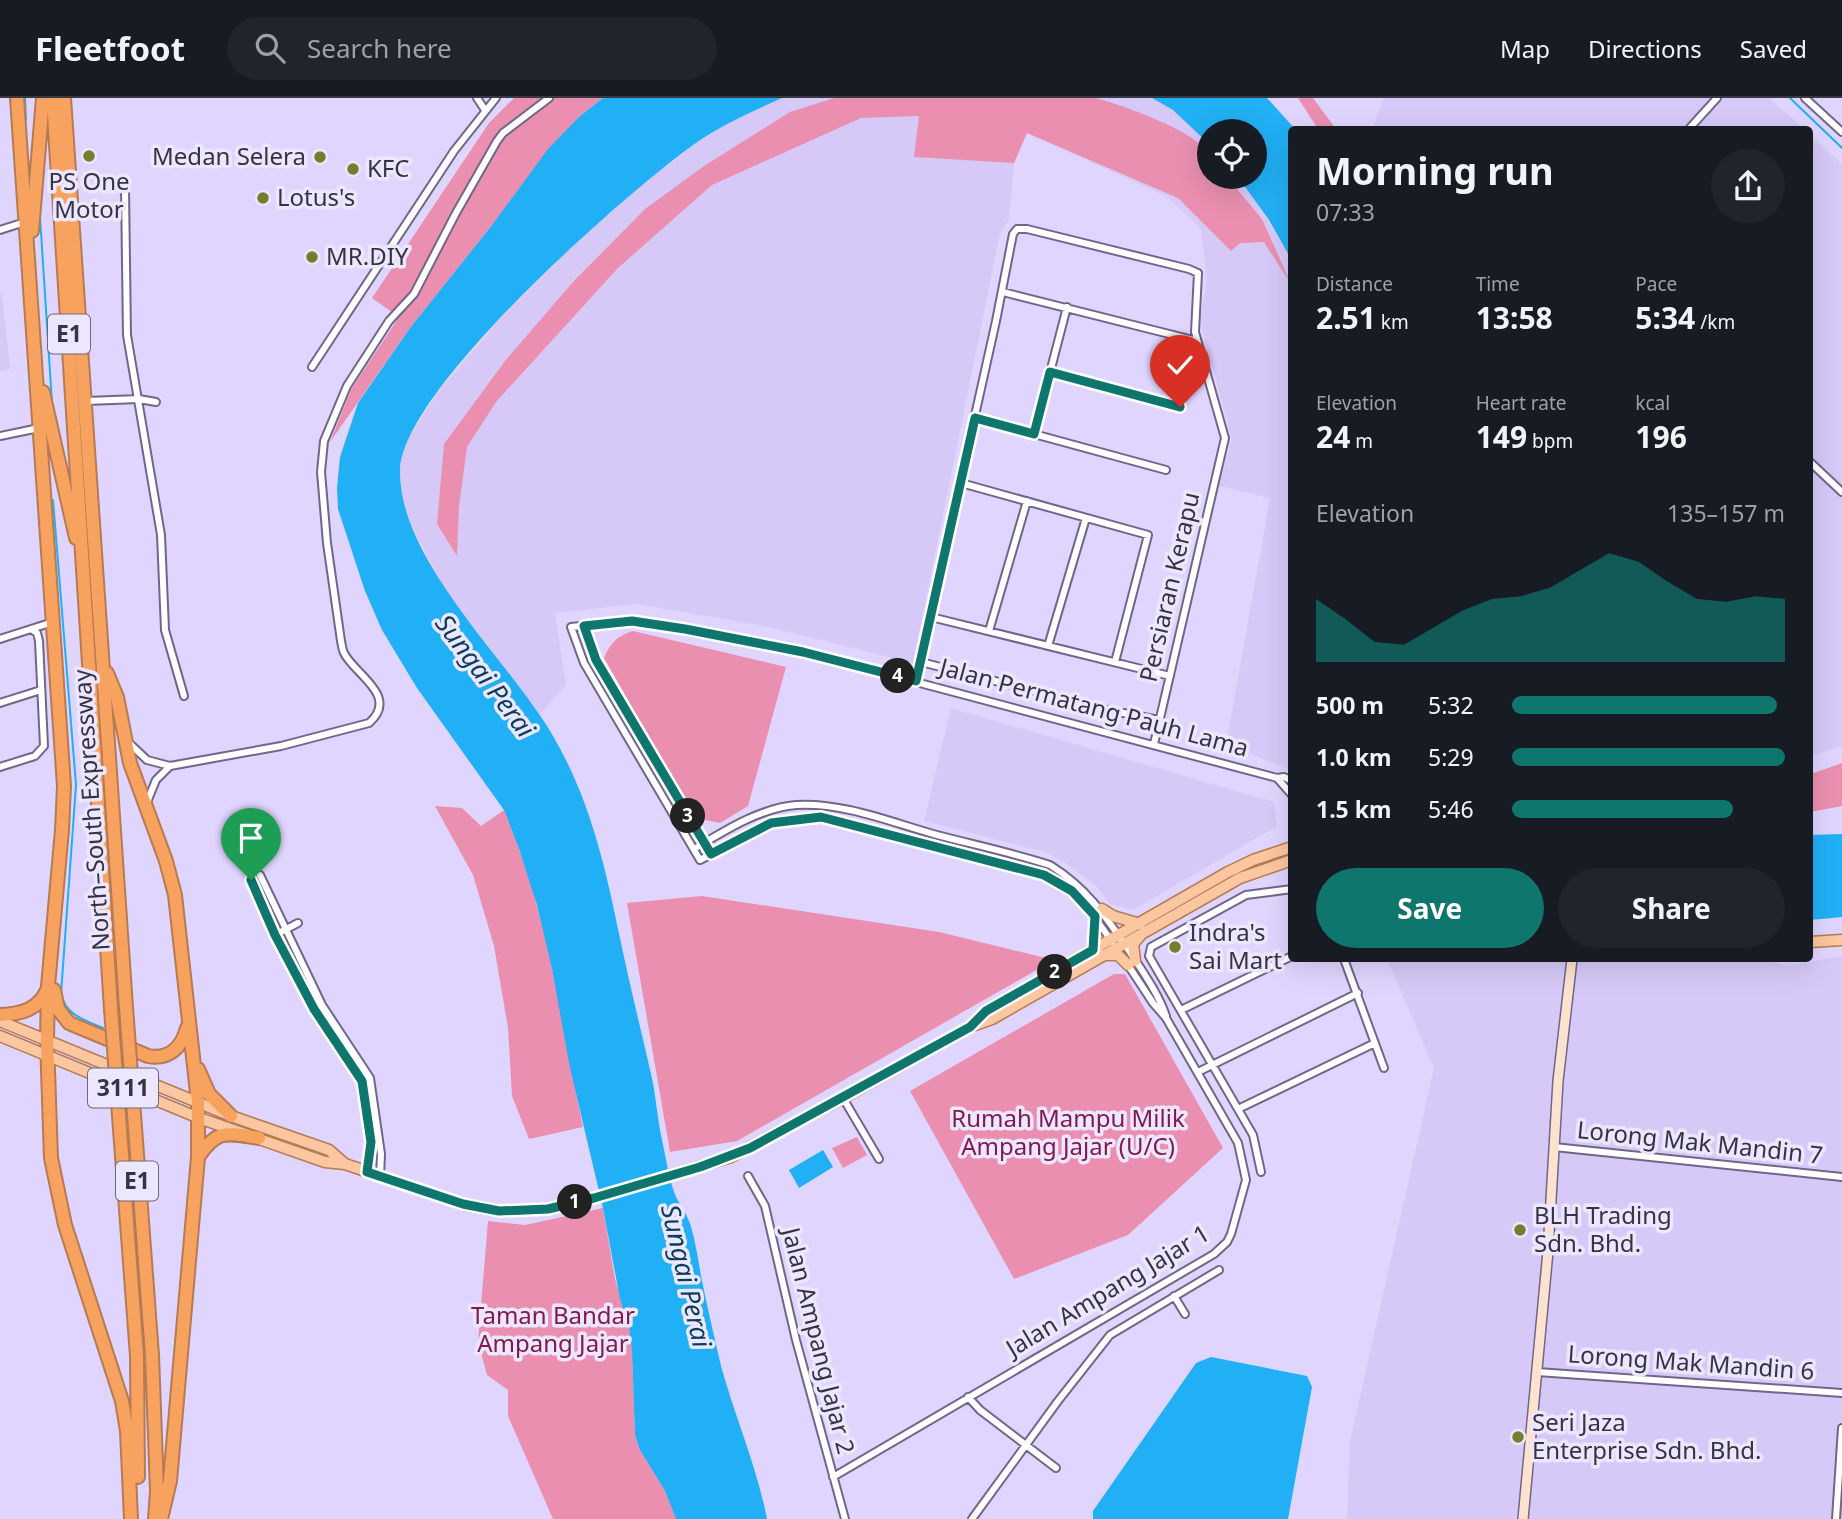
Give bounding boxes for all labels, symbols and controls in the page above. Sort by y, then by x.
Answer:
search box [227,17,717,80]
text: Fleetfoot [35,26,185,71]
icon: search [251,29,289,67]
text: Search here [307,30,452,66]
text: Map [1500,32,1550,65]
text: Directions [1588,32,1702,65]
text: Saved [1740,32,1807,65]
map controls [1197,119,1267,189]
button: locate [1197,119,1267,189]
place label: Medan Selera [152,139,306,172]
text: Morning run [1316,144,1554,196]
marker: PS One Motor [81,148,97,164]
marker: Medan Selera [312,149,328,165]
button: share [1711,149,1785,223]
place label: KFC [367,151,409,184]
marker: KFC [345,161,361,177]
place label: PS One Motor [48,164,130,225]
place label: Lotus's [277,180,355,213]
marker: Lotus's [255,190,271,206]
text: 07:33 [1316,196,1375,228]
place label: MR.DIY [326,239,409,272]
marker: MR.DIY [304,249,320,265]
text: Distance [1316,271,1393,297]
text: Time [1476,271,1520,297]
text: Pace [1635,271,1677,297]
text: 2.51 [1316,297,1376,338]
text: 13:58 [1476,297,1553,338]
text: 5:34 [1635,297,1695,338]
text: km [1376,309,1409,335]
text: /km [1695,309,1735,335]
road number: E1 [48,314,90,354]
pin [1150,335,1210,407]
icon: check [1161,346,1199,384]
text: Elevation [1316,390,1397,416]
text: Heart rate [1476,390,1566,416]
text: kcal [1635,390,1670,416]
text: 24 [1316,416,1350,457]
text: 149 [1476,416,1527,457]
text: 196 [1635,416,1687,457]
text: m [1350,428,1373,454]
text: bpm [1527,428,1573,454]
street label: Persiaran Kerapu [1131,488,1206,685]
text: Elevation [1316,497,1414,529]
text: 135–157 m [1667,497,1785,529]
water label: Sungai Perai [428,606,545,745]
street label: Jalan Permatang Pauh Lama [934,649,1252,764]
pin: 4 [880,658,916,694]
text: 4 [892,662,903,688]
street label: North–South Expressway [64,668,117,952]
text: 500 m [1316,689,1384,721]
text: 5:32 [1428,689,1474,721]
text: 1.0 km [1316,741,1391,773]
text: 5:29 [1428,741,1474,773]
text: 1.5 km [1316,793,1391,825]
text: 5:46 [1428,793,1474,825]
pin: 3 [670,798,706,834]
text: 3 [682,802,693,828]
pin [221,808,281,880]
icon: arrive [232,819,270,857]
button: Save [1316,868,1544,948]
button: Share [1558,868,1785,948]
place label: Indra's Sai Mart [1189,915,1282,976]
marker: Indra's Sai Mart [1167,939,1183,955]
pin: 2 [1038,954,1072,990]
text: 2 [1049,958,1060,984]
road number: 3111 [88,1068,158,1107]
park label: Rumah Mampu Milik Ampang Jajar (U/C) [951,1101,1185,1162]
street label: Lorong Mak Mandin 7 [1576,1112,1825,1171]
road number: E1 [116,1162,158,1200]
pin: 1 [558,1184,592,1220]
text: 1 [569,1188,580,1214]
place label: BLH Trading Sdn. Bhd. [1534,1198,1672,1259]
water label: Sungai Perai [653,1201,721,1352]
street label: Jalan Ampang Jajar 1 [998,1216,1215,1365]
street label: Jalan Ampang Jajar 2 [775,1222,864,1457]
marker: BLH Trading Sdn. Bhd. [1512,1222,1528,1238]
park label: Taman Bandar Ampang Jajar [471,1298,635,1359]
street label: Lorong Mak Mandin 6 [1567,1336,1815,1387]
place label: Seri Jaza Enterprise Sdn. Bhd. [1532,1405,1762,1466]
marker: Seri Jaza Enterprise Sdn. Bhd. [1510,1429,1526,1445]

